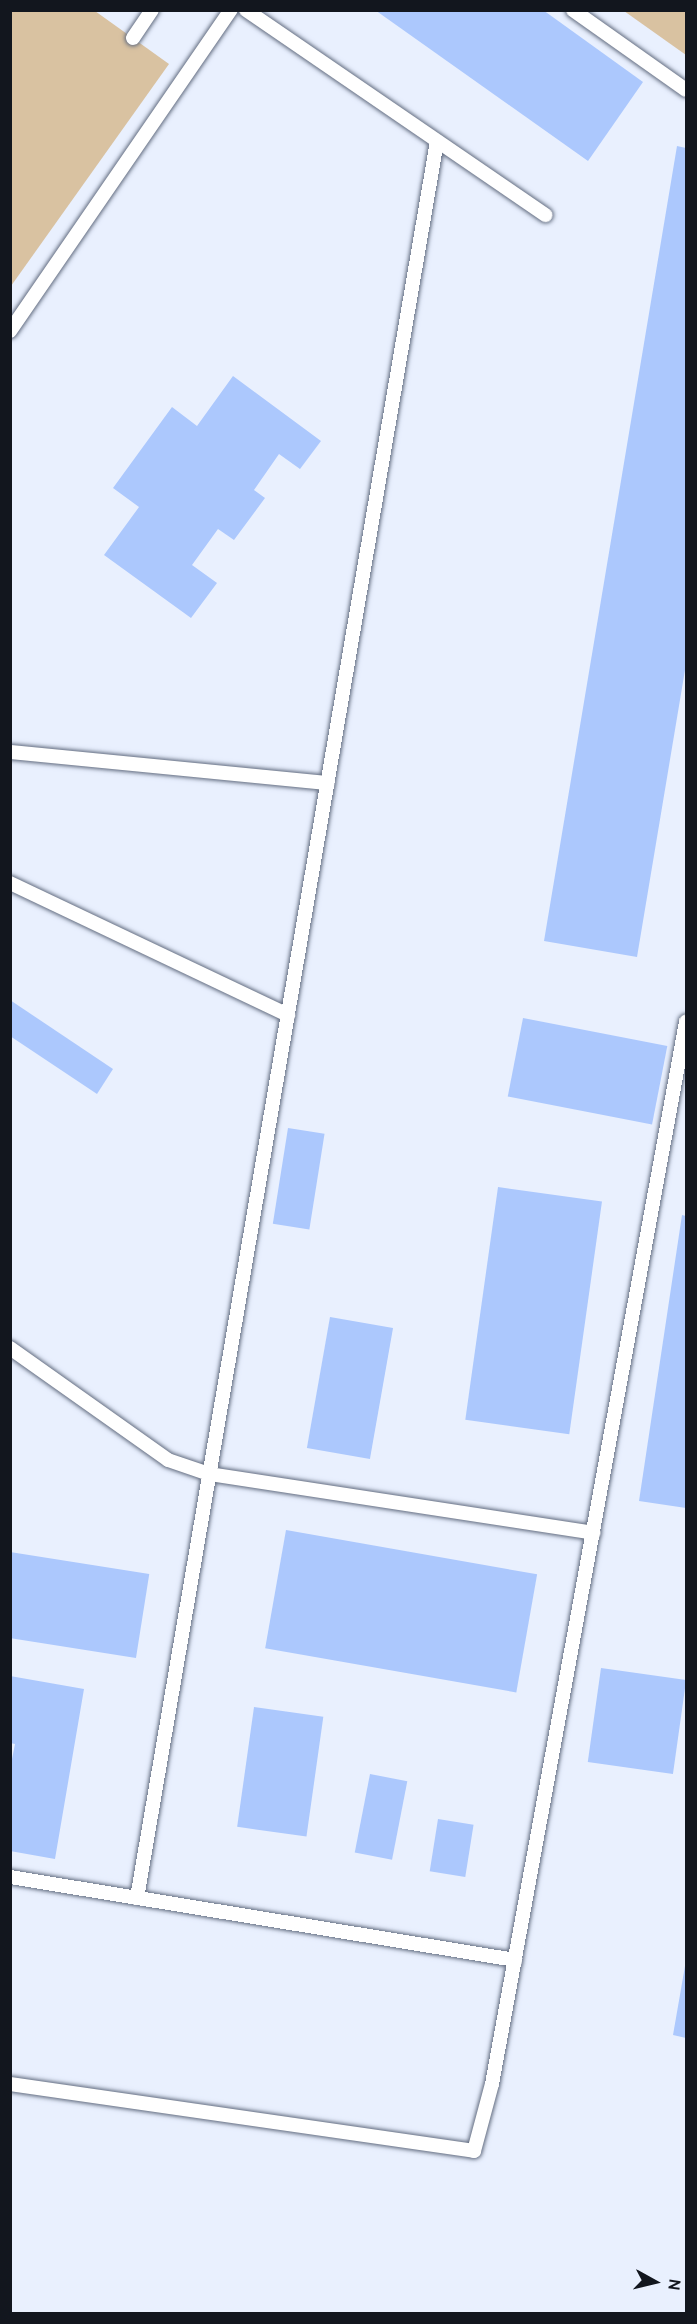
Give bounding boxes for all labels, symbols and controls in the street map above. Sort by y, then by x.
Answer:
north arrow [625,2252,685,2312]
text: N [662,2277,684,2292]

